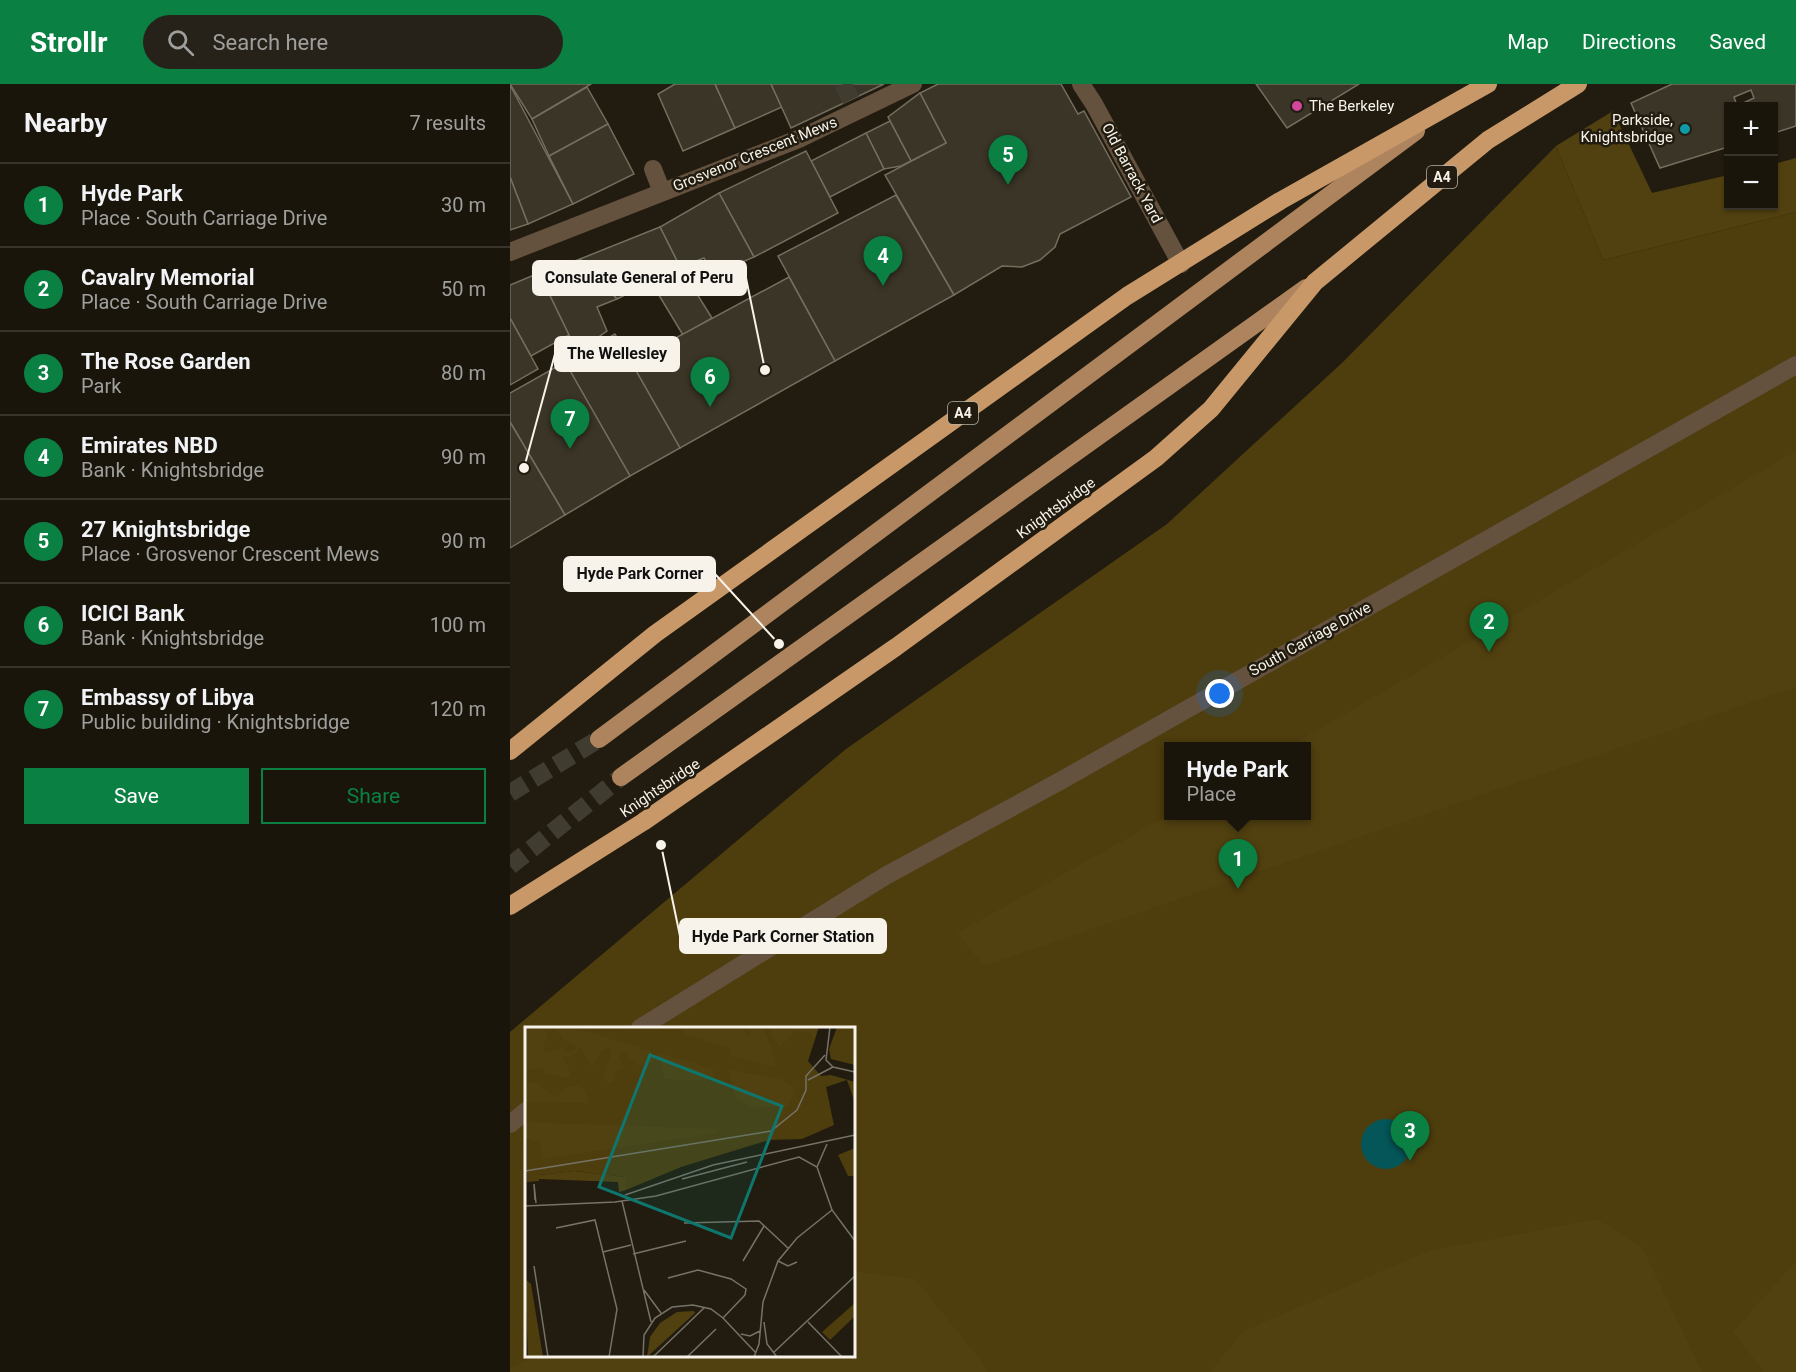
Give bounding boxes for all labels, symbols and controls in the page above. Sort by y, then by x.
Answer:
search box [143,15,563,69]
text: Strollr [30,26,107,59]
icon: search [164,26,197,59]
text: Search here [212,30,328,55]
text: Map [1507,30,1549,54]
text: Directions [1582,30,1676,54]
text: Saved [1709,30,1766,54]
place label: The Berkeley [1309,97,1394,115]
marker: The Berkeley [1290,99,1304,113]
map controls [1724,102,1778,210]
button: + [1724,102,1778,156]
text: Nearby [24,108,107,138]
text: 7 results [410,111,486,135]
place label: Parkside, Knightsbridge [1581,111,1673,146]
street label: Grosvenor Crescent Mews [670,113,840,195]
street label: Old Barrack Yard [1098,120,1166,226]
marker: Parkside, Knightsbridge [1678,122,1692,136]
pin: 5 [988,135,1028,185]
button: − [1724,156,1778,210]
road number: A4 [1427,166,1457,188]
text: Hyde Park [81,181,183,206]
text: 1 [38,193,49,217]
text: 30 m [441,193,486,217]
text: Place · South Carriage Drive [81,206,327,230]
pin: 4 [864,236,902,286]
callout: Consulate General of Peru [533,261,746,295]
text: Cavalry Memorial [81,265,254,290]
text: Consulate General of Peru [545,268,733,287]
text: 2 [38,277,49,301]
text: 50 m [441,277,486,301]
text: Place · South Carriage Drive [81,290,327,314]
callout: The Wellesley [555,337,679,371]
text: The Wellesley [567,344,668,363]
text: The Rose Garden [81,349,251,374]
pin: 6 [690,358,730,407]
text: 3 [38,361,49,385]
text: 80 m [441,361,486,385]
text: Park [81,374,121,398]
pin: 7 [550,400,590,449]
road number: A4 [948,402,978,424]
text: Emirates NBD [81,433,218,458]
text: 4 [38,445,49,469]
text: 90 m [441,445,486,469]
text: Bank · Knightsbridge [81,458,264,482]
street label: Knightsbridge [1013,474,1099,542]
text: 27 Knightsbridge [81,517,251,542]
text: 5 [38,529,49,553]
text: 90 m [441,529,486,553]
text: Place · Grosvenor Crescent Mews [81,542,379,566]
callout: Hyde Park Corner [564,557,715,591]
text: Hyde Park Corner [577,564,704,583]
street label: South Carriage Drive [1246,598,1374,680]
text: ICICI Bank [81,601,184,626]
pin: 2 [1470,602,1508,652]
text: 6 [38,613,49,637]
text: 100 m [430,613,486,637]
text: Bank · Knightsbridge [81,626,264,650]
your location [1205,679,1234,708]
text: Embassy of Libya [81,685,254,710]
text: 7 [38,697,49,721]
text: 120 m [430,697,486,721]
text: Public building · Knightsbridge [81,710,350,734]
popup [1164,742,1311,820]
street label: Knightsbridge [617,755,703,821]
text: Hyde Park [1187,757,1288,782]
button: Save [24,768,249,824]
button: Share [261,768,486,824]
text: Place [1187,782,1236,806]
pin: 1 [1218,840,1258,889]
callout: Hyde Park Corner Station [680,919,886,953]
text: Hyde Park Corner Station [692,927,874,946]
inset map [525,1027,855,1357]
pin: 3 [1390,1112,1430,1161]

